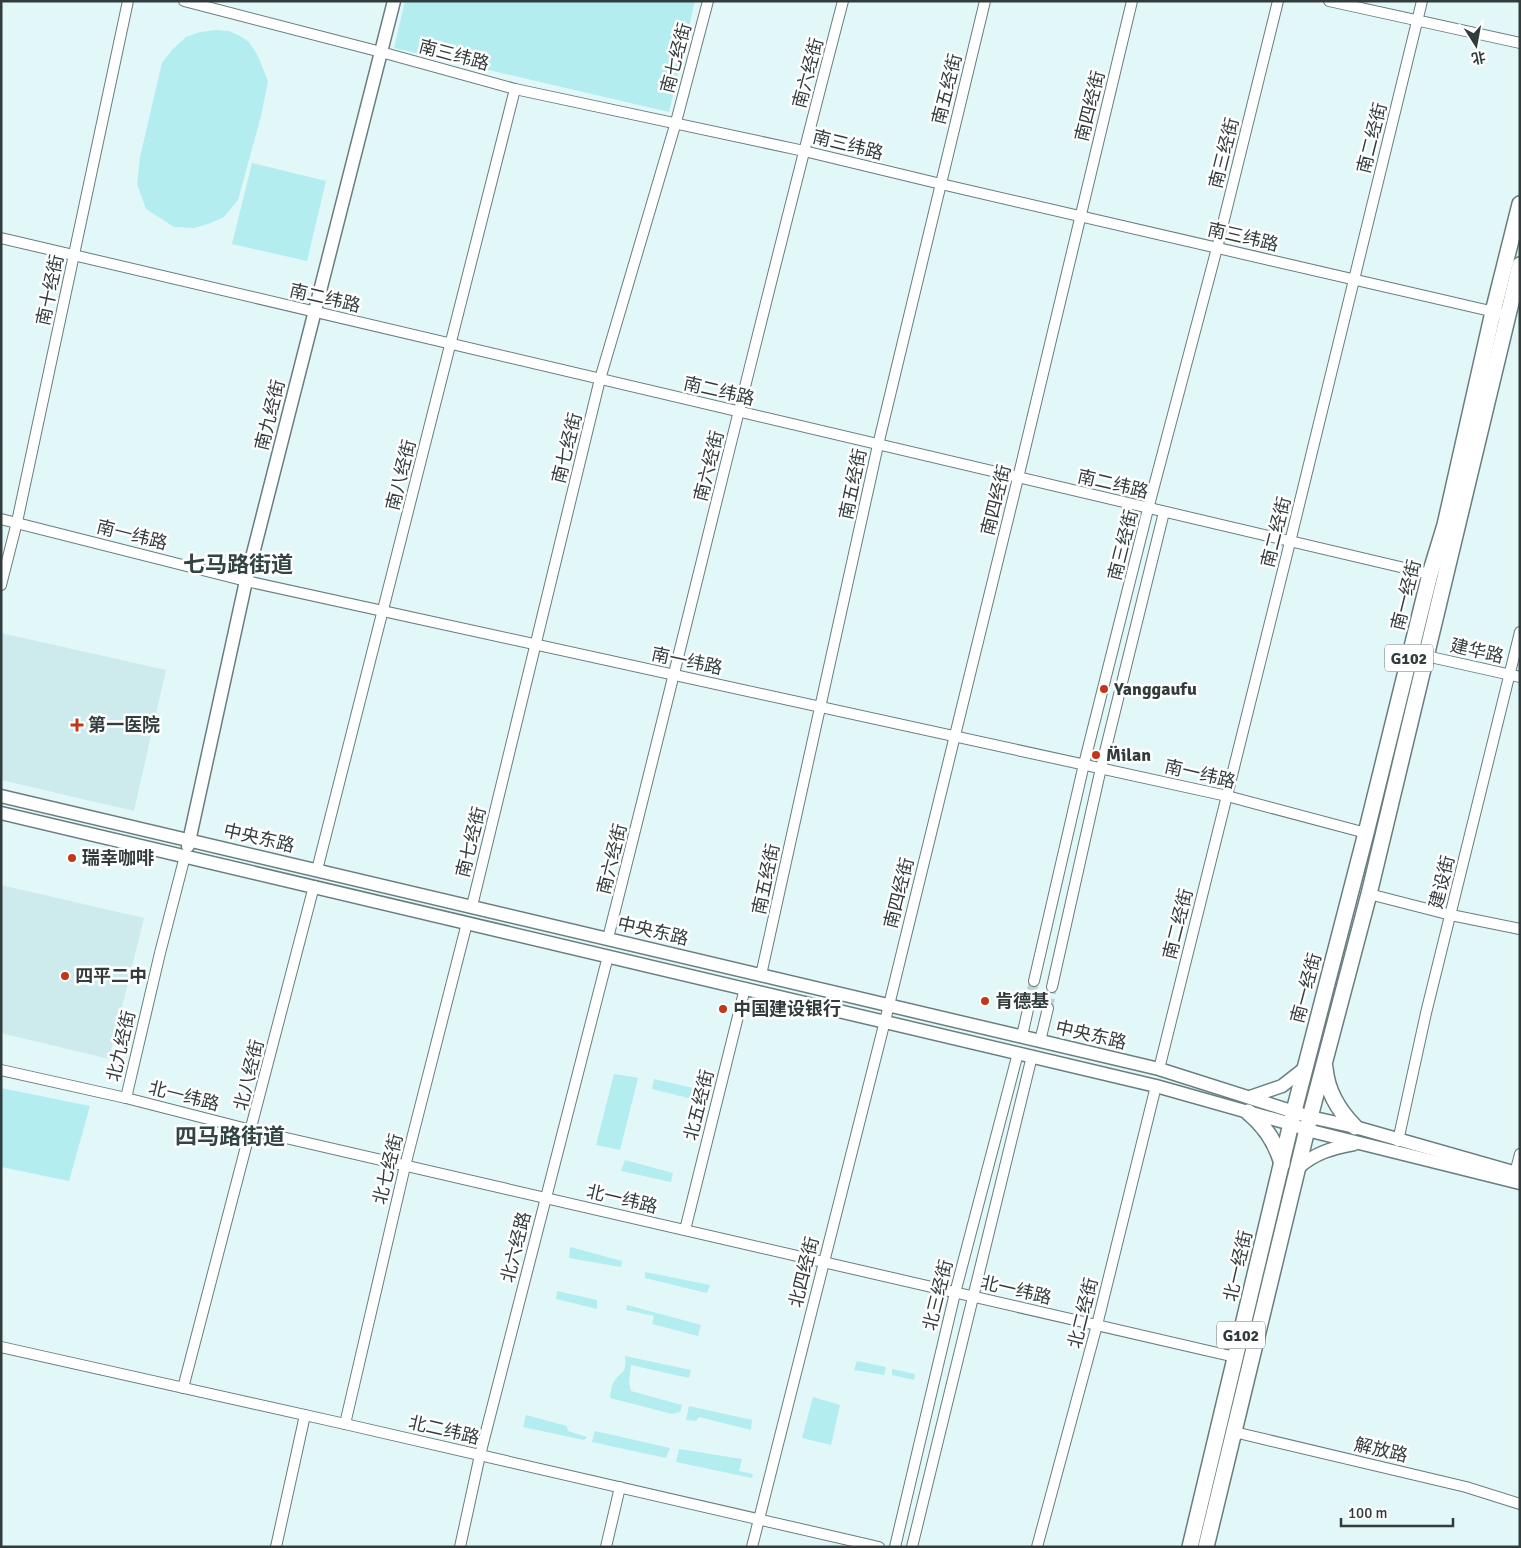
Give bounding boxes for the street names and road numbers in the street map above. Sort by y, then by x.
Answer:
street label: 南七经街 [656,20,696,96]
street label: 南三纬路 [416,35,492,75]
street label: 南六经街 [788,35,828,111]
street label: 南五经街 [928,51,966,127]
street label: 南四经街 [1071,68,1109,144]
street label: 南二经街 [1353,100,1391,176]
street label: 南三经街 [1205,115,1243,191]
street label: 南三纬路 [810,126,886,164]
street label: 南三纬路 [1205,218,1281,256]
street label: 南十经街 [32,252,68,328]
street label: 南二纬路 [287,279,363,317]
street label: 南二纬路 [681,372,757,410]
street label: 南九经街 [251,377,289,453]
street label: 南七经街 [548,410,586,486]
street label: 南六经街 [690,428,728,504]
street label: 南八经街 [382,437,420,513]
street label: 南五经街 [835,446,871,522]
street label: 南四经街 [977,462,1015,538]
street label: 南二纬路 [1075,465,1151,503]
street label: 南二经街 [1257,494,1295,570]
street label: 南三经街 [1104,507,1142,583]
street label: 南一纬路 [94,516,170,554]
street label: 南一经街 [1387,557,1425,633]
street label: 建华路 [1448,634,1506,668]
street label: 南一纬路 [649,643,725,679]
road number: G102 [1385,644,1433,671]
street label: 南一纬路 [1162,755,1238,793]
street label: 南七经街 [452,804,490,880]
street label: 中央东路 [221,819,297,857]
street label: 南六经街 [593,821,631,897]
street label: 南五经街 [748,841,784,917]
street label: 建设街 [1425,853,1459,911]
street label: 南四经街 [880,855,918,931]
street label: 南二经街 [1159,886,1197,962]
street label: 中央东路 [615,912,691,950]
street label: 南一经街 [1286,950,1326,1026]
street label: 北九经街 [102,1008,140,1084]
street label: 中央东路 [1053,1016,1129,1054]
street label: 北八经街 [230,1037,268,1113]
street label: 北五经街 [680,1067,718,1143]
street label: 北一纬路 [146,1077,222,1115]
street label: 北七经街 [369,1131,407,1207]
street label: 北一纬路 [584,1180,660,1218]
street label: 北六经路 [497,1209,535,1285]
street label: 北一经街 [1219,1228,1257,1304]
street label: 北四经街 [785,1234,823,1310]
street label: 北三经街 [919,1257,957,1333]
street label: 北一纬路 [978,1271,1054,1309]
street label: 北二经街 [1064,1275,1102,1351]
road number: G102 [1217,1322,1265,1348]
street label: 北二纬路 [406,1411,482,1449]
street label: 解放路 [1352,1433,1410,1467]

